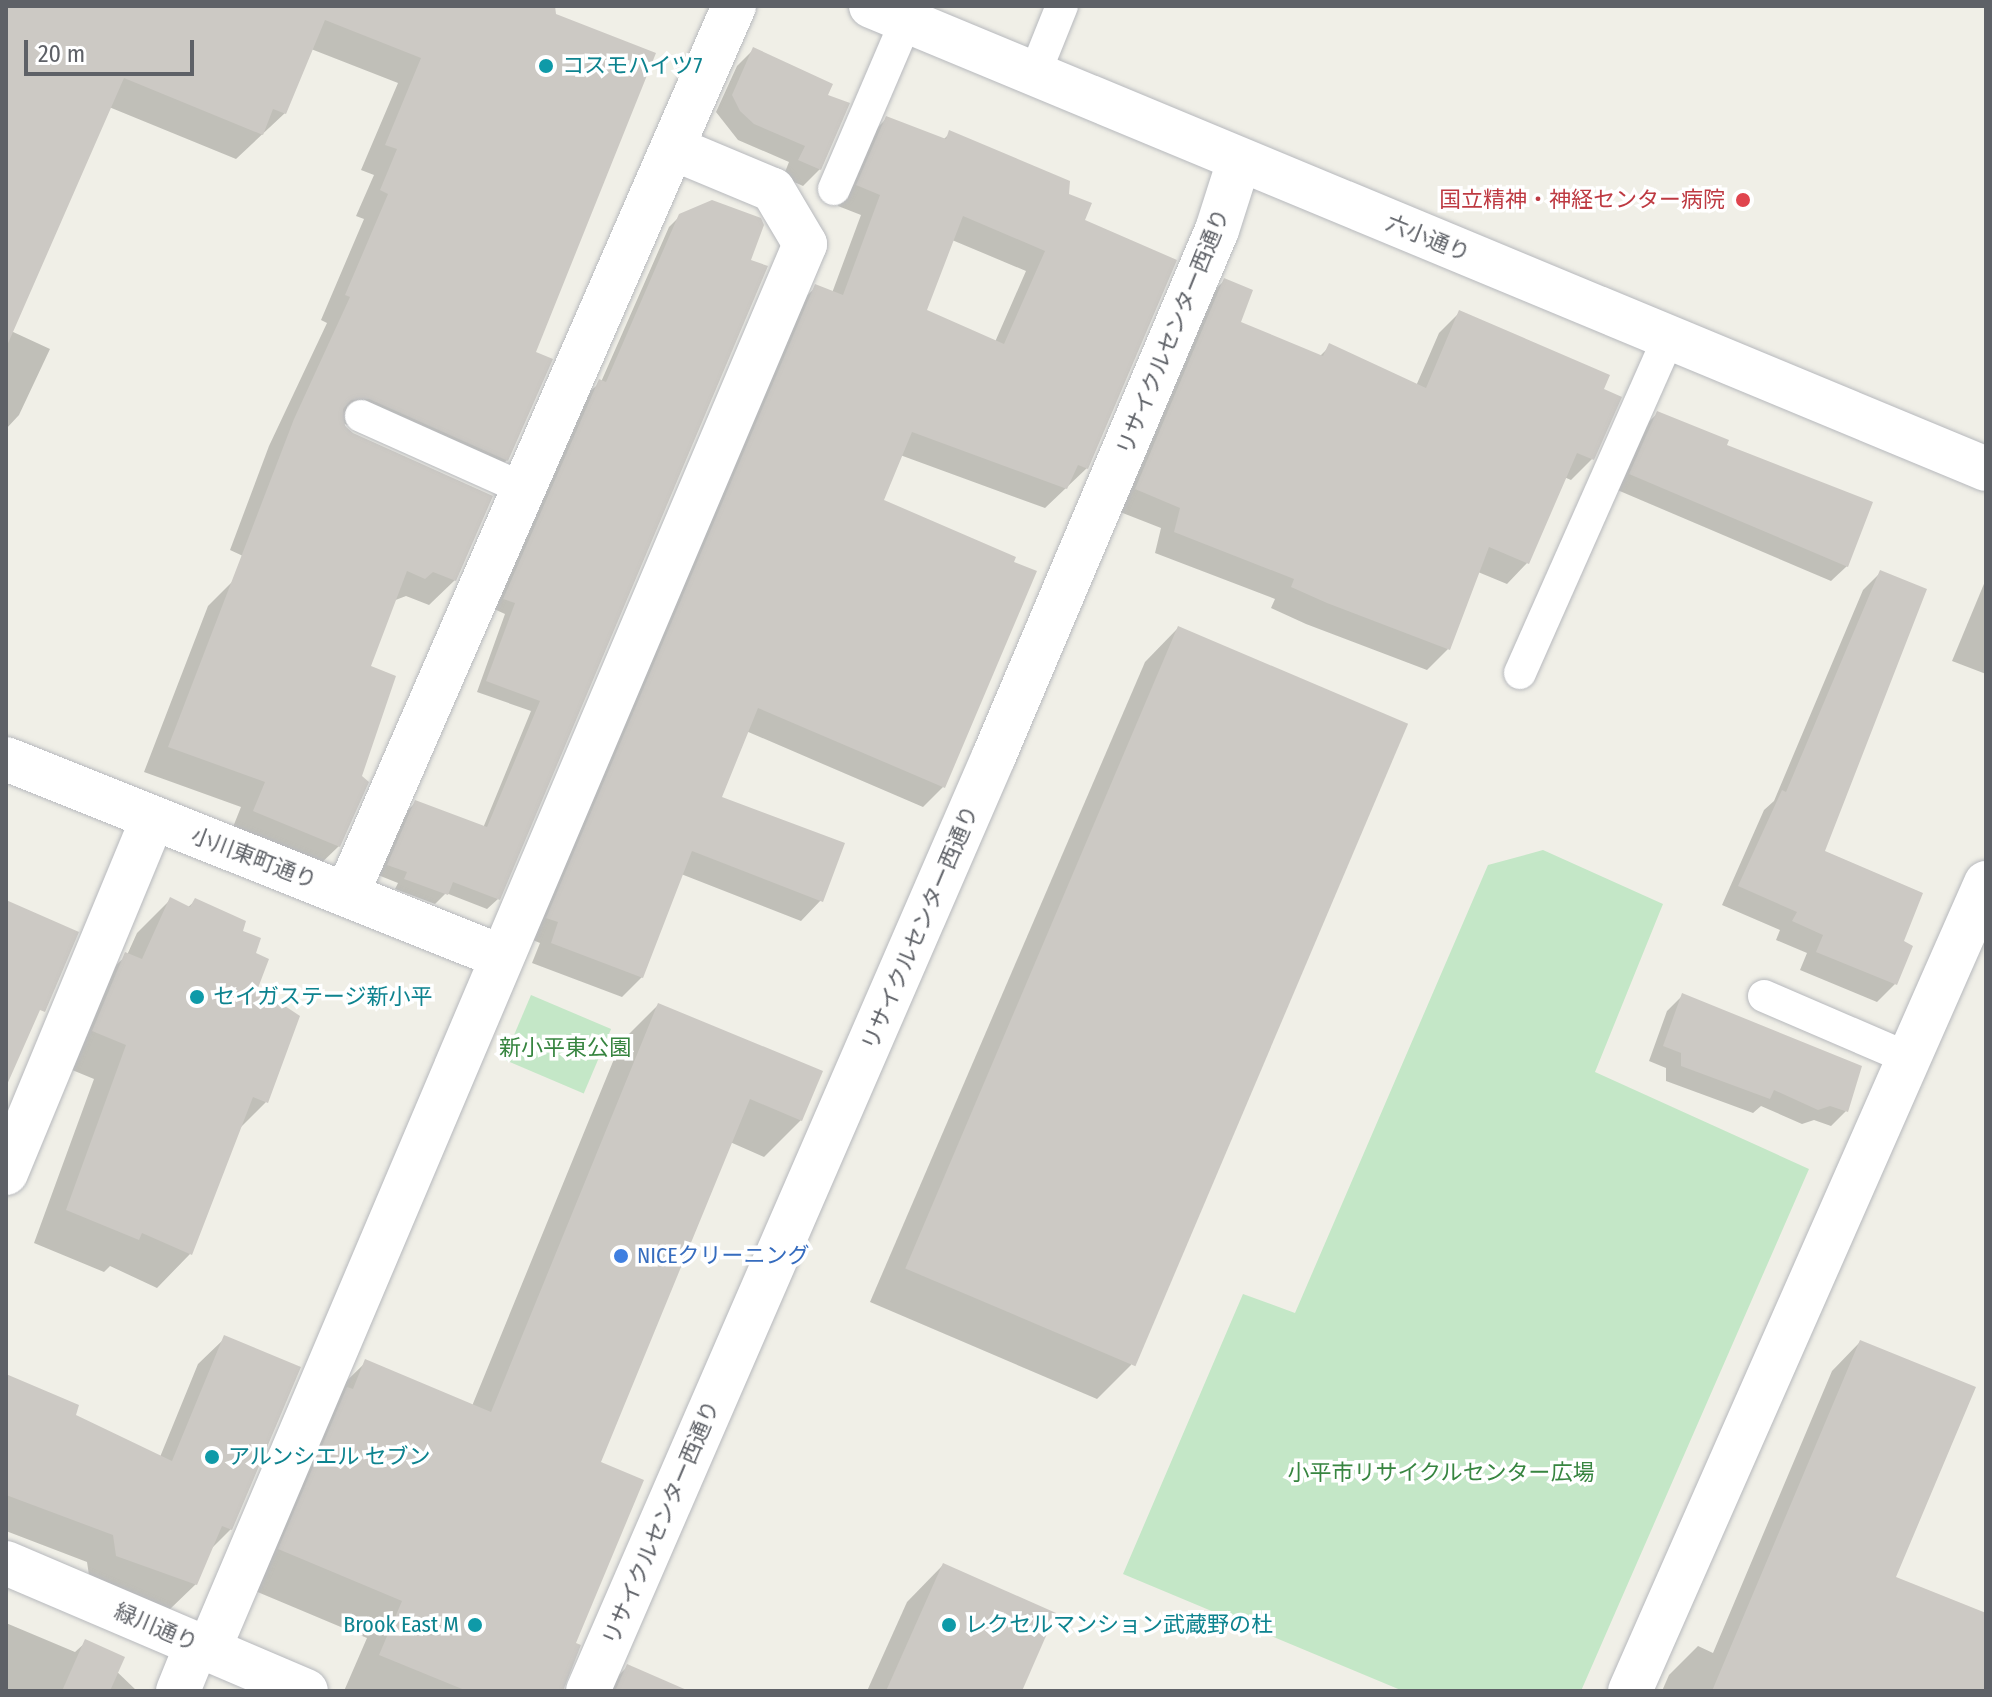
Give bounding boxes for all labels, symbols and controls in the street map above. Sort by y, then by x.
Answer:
scale bar [28,24,198,74]
text: 20 m [38,40,85,68]
place label: コスモハイツ7 [562,53,703,79]
marker: コスモハイツ7 [537,57,555,75]
place label: 国立精神・神経センター病院 [1439,187,1725,213]
marker: 国立精神・神経センター病院 [1732,189,1754,211]
street label: リサイクルセンター西通り [1111,205,1235,459]
street label: 六小通り [1382,209,1474,267]
street label: リサイクルセンター西通り [856,801,984,1055]
street label: 小川東町通り [188,822,320,894]
place label: セイガステージ新小平 [213,984,433,1010]
marker: セイガステージ新小平 [188,988,206,1006]
park label: 新小平東公園 [499,1035,631,1061]
place label: NICEクリーニング [637,1243,810,1269]
marker: NICEクリーニング [612,1247,630,1265]
street label: リサイクルセンター西通り [597,1396,725,1650]
place label: アルンシエル セブン [228,1444,431,1470]
marker: アルンシエル セブン [203,1448,221,1466]
park label: 小平市リサイクルセンター広場 [1287,1460,1595,1486]
street label: 緑川通り [110,1598,202,1656]
place label: Brook East M [343,1612,459,1638]
place label: レクセルマンション武蔵野の杜 [965,1612,1273,1638]
marker: Brook East M [466,1616,484,1634]
marker: レクセルマンション武蔵野の杜 [940,1616,958,1634]

